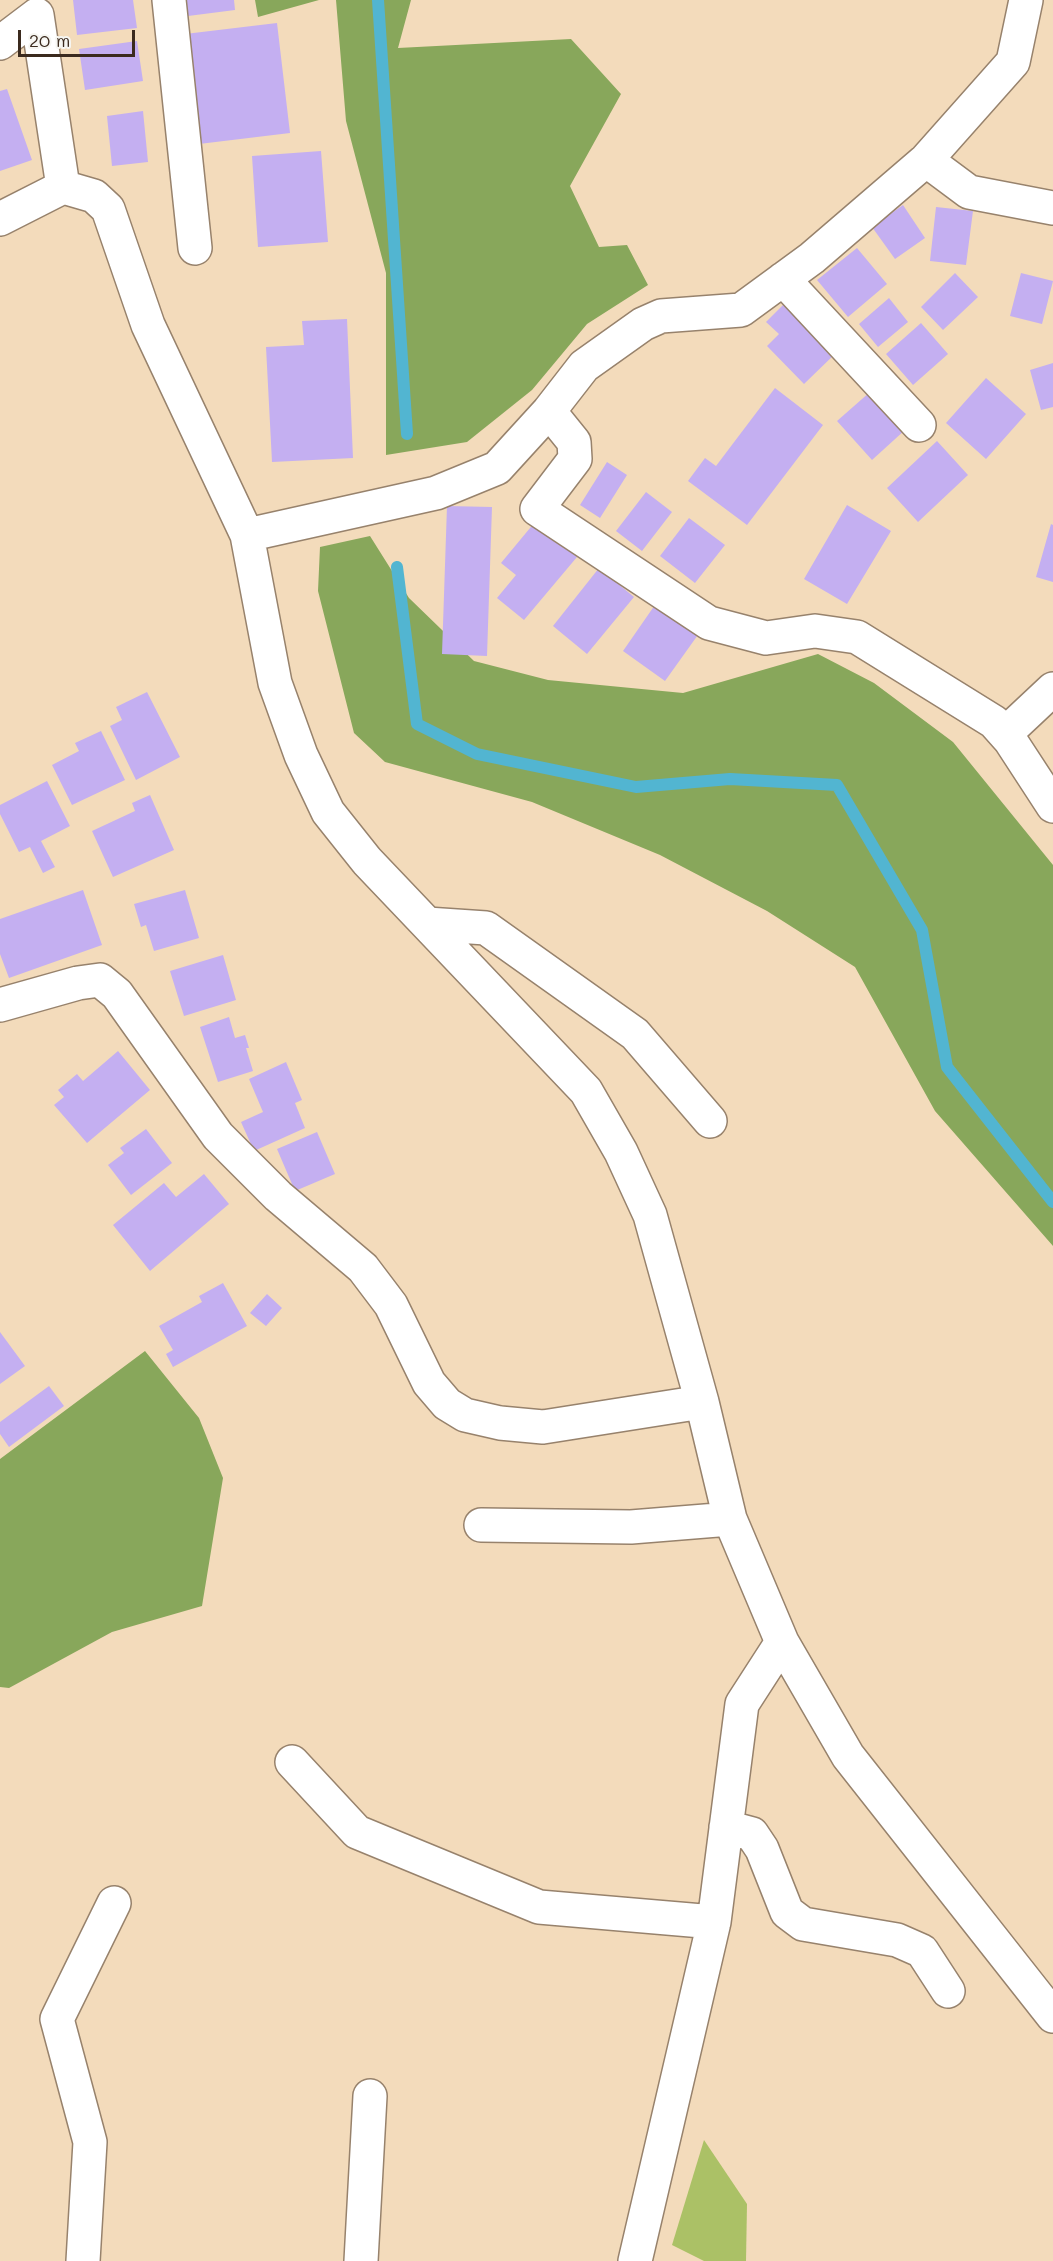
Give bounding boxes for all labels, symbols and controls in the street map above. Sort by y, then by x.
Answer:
scale bar [21,18,138,56]
text: 20 m [29,28,70,52]

